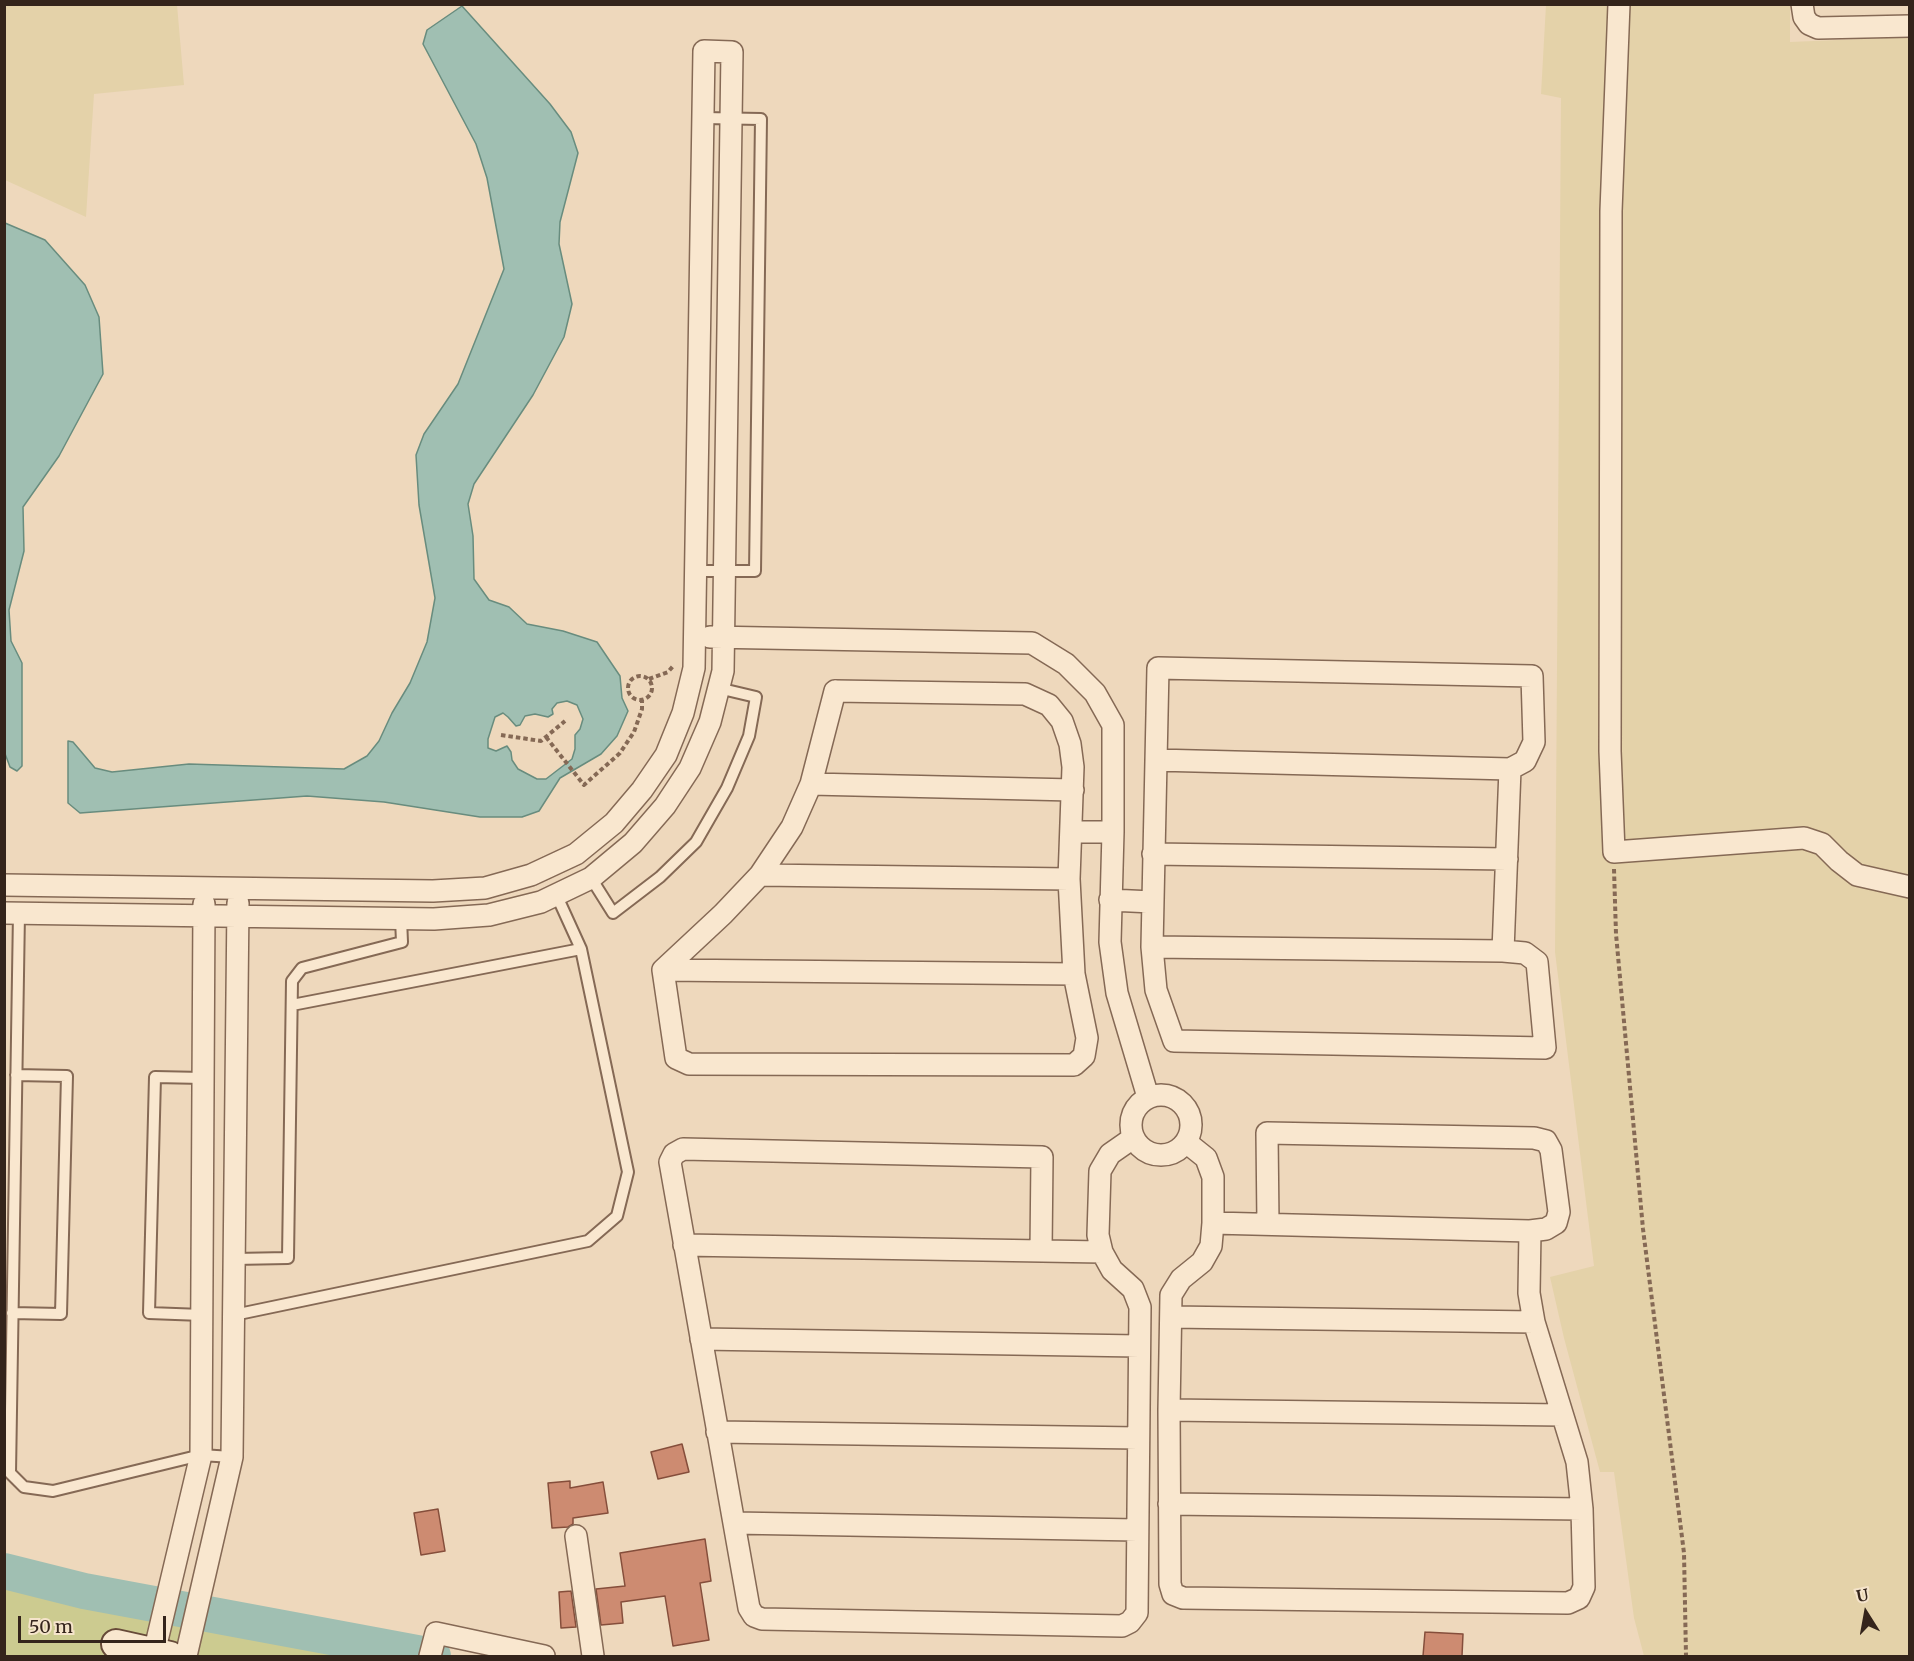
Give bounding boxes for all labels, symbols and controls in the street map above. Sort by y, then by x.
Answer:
north arrow [1836,1583,1896,1643]
text: U [1855,1584,1870,1606]
scale bar [21,1604,170,1642]
text: 50 m [29,1615,73,1638]

